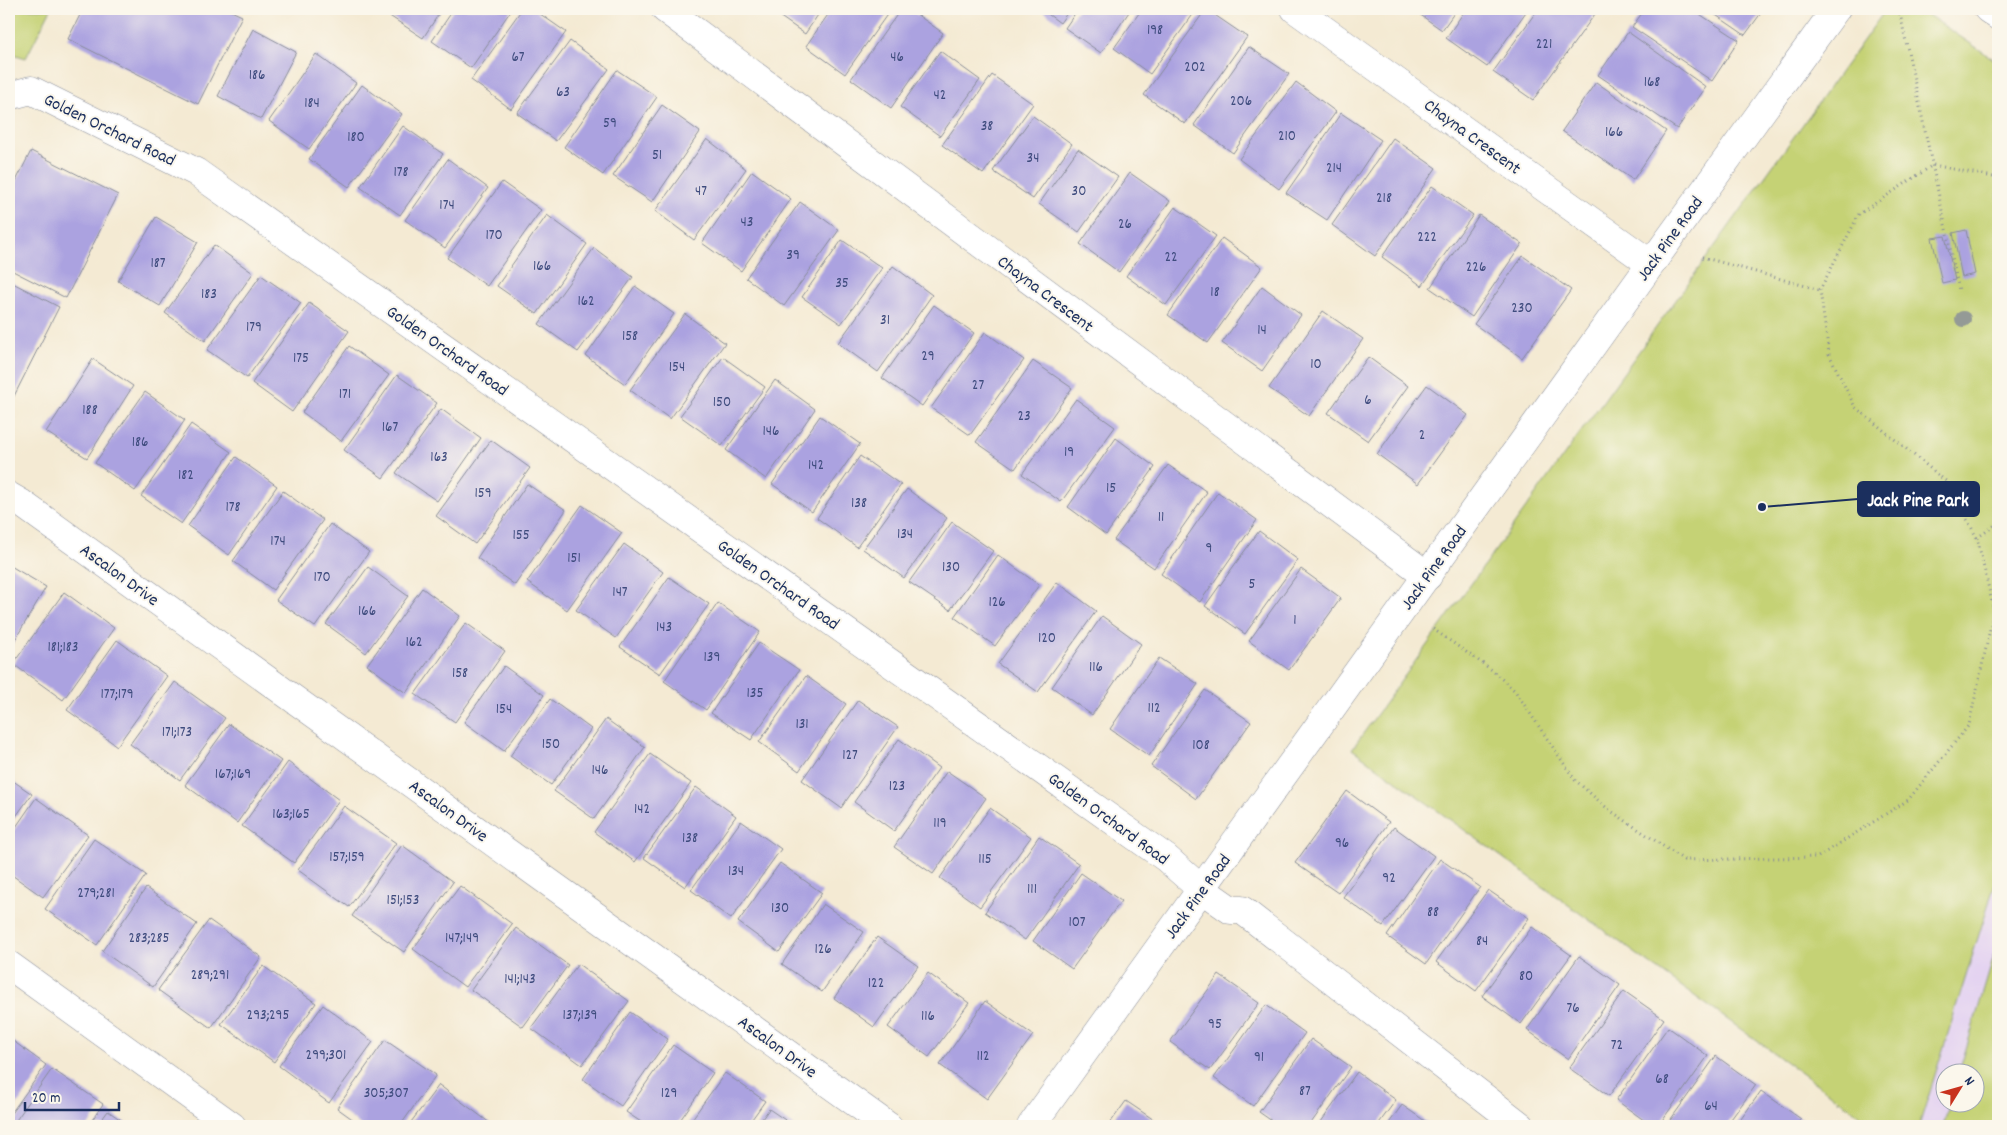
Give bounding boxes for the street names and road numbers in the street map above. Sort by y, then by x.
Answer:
street label: Golden Orchard Road [39,88,179,174]
street label: Chayna Crescent [1418,94,1526,182]
street label: Jack Pine Road [1632,192,1710,287]
street label: Chayna Crescent [991,250,1098,340]
street label: Golden Orchard Road [380,301,513,404]
street label: Jack Pine Road [1396,521,1474,616]
street label: Golden Orchard Road [711,535,844,638]
street label: Ascalon Drive [74,539,163,613]
street label: Golden Orchard Road [1042,768,1173,872]
street label: Ascalon Drive [403,775,492,849]
street label: Jack Pine Road [1160,850,1238,945]
street label: Ascalon Drive [732,1011,821,1085]

